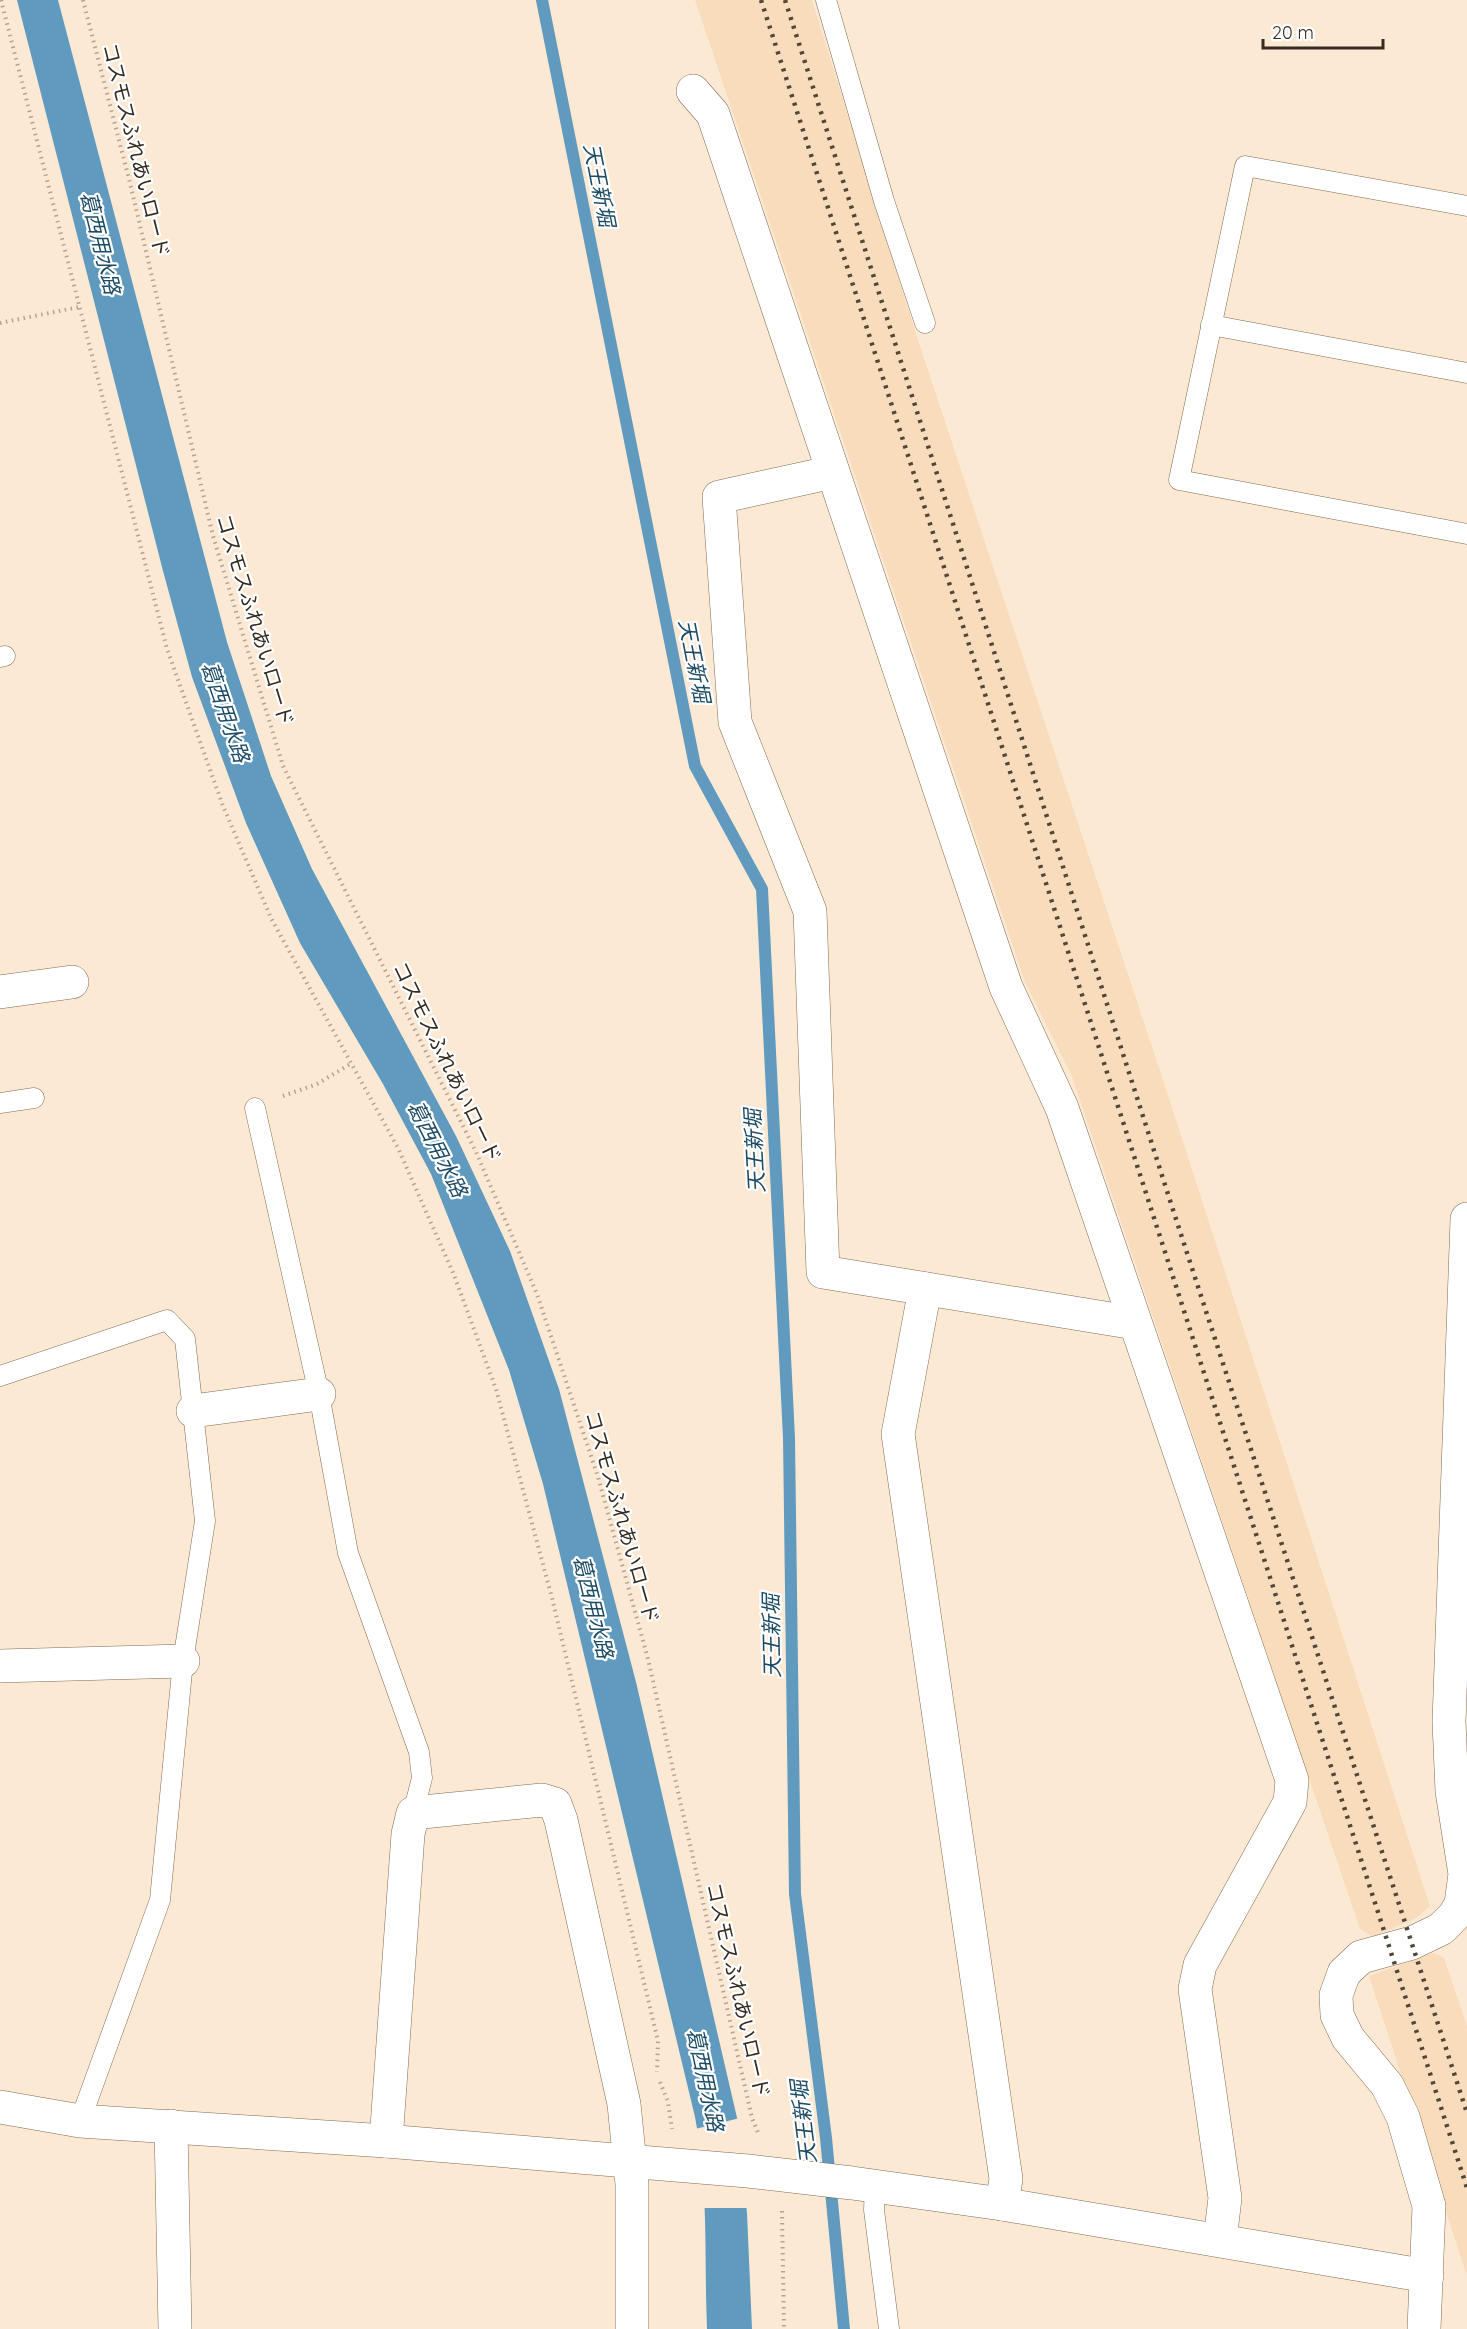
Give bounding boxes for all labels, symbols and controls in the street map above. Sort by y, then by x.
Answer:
scale bar [1263,12,1383,50]
text: 20 m [1272,21,1314,44]
street label: コスモスふれあいロード [98,40,175,260]
water label: 天王新堀 [579,141,621,231]
water label: 葛西用水路 [76,189,127,299]
street label: コスモスふれあいロード [211,511,300,729]
water label: 天王新堀 [674,617,716,707]
water label: 葛西用水路 [197,658,256,767]
street label: コスモスふれあいロード [388,957,507,1166]
water label: 葛西用水路 [402,1096,474,1203]
water label: 天王新堀 [739,1105,769,1194]
street label: コスモスふれあいロード [580,1408,665,1626]
water label: 葛西用水路 [569,1553,620,1663]
water label: 天王新堀 [757,1591,785,1678]
street label: コスモスふれあいロード [702,1880,775,2100]
water label: 葛西用水路 [682,2026,730,2136]
water label: 天王新堀 [785,2076,821,2165]

